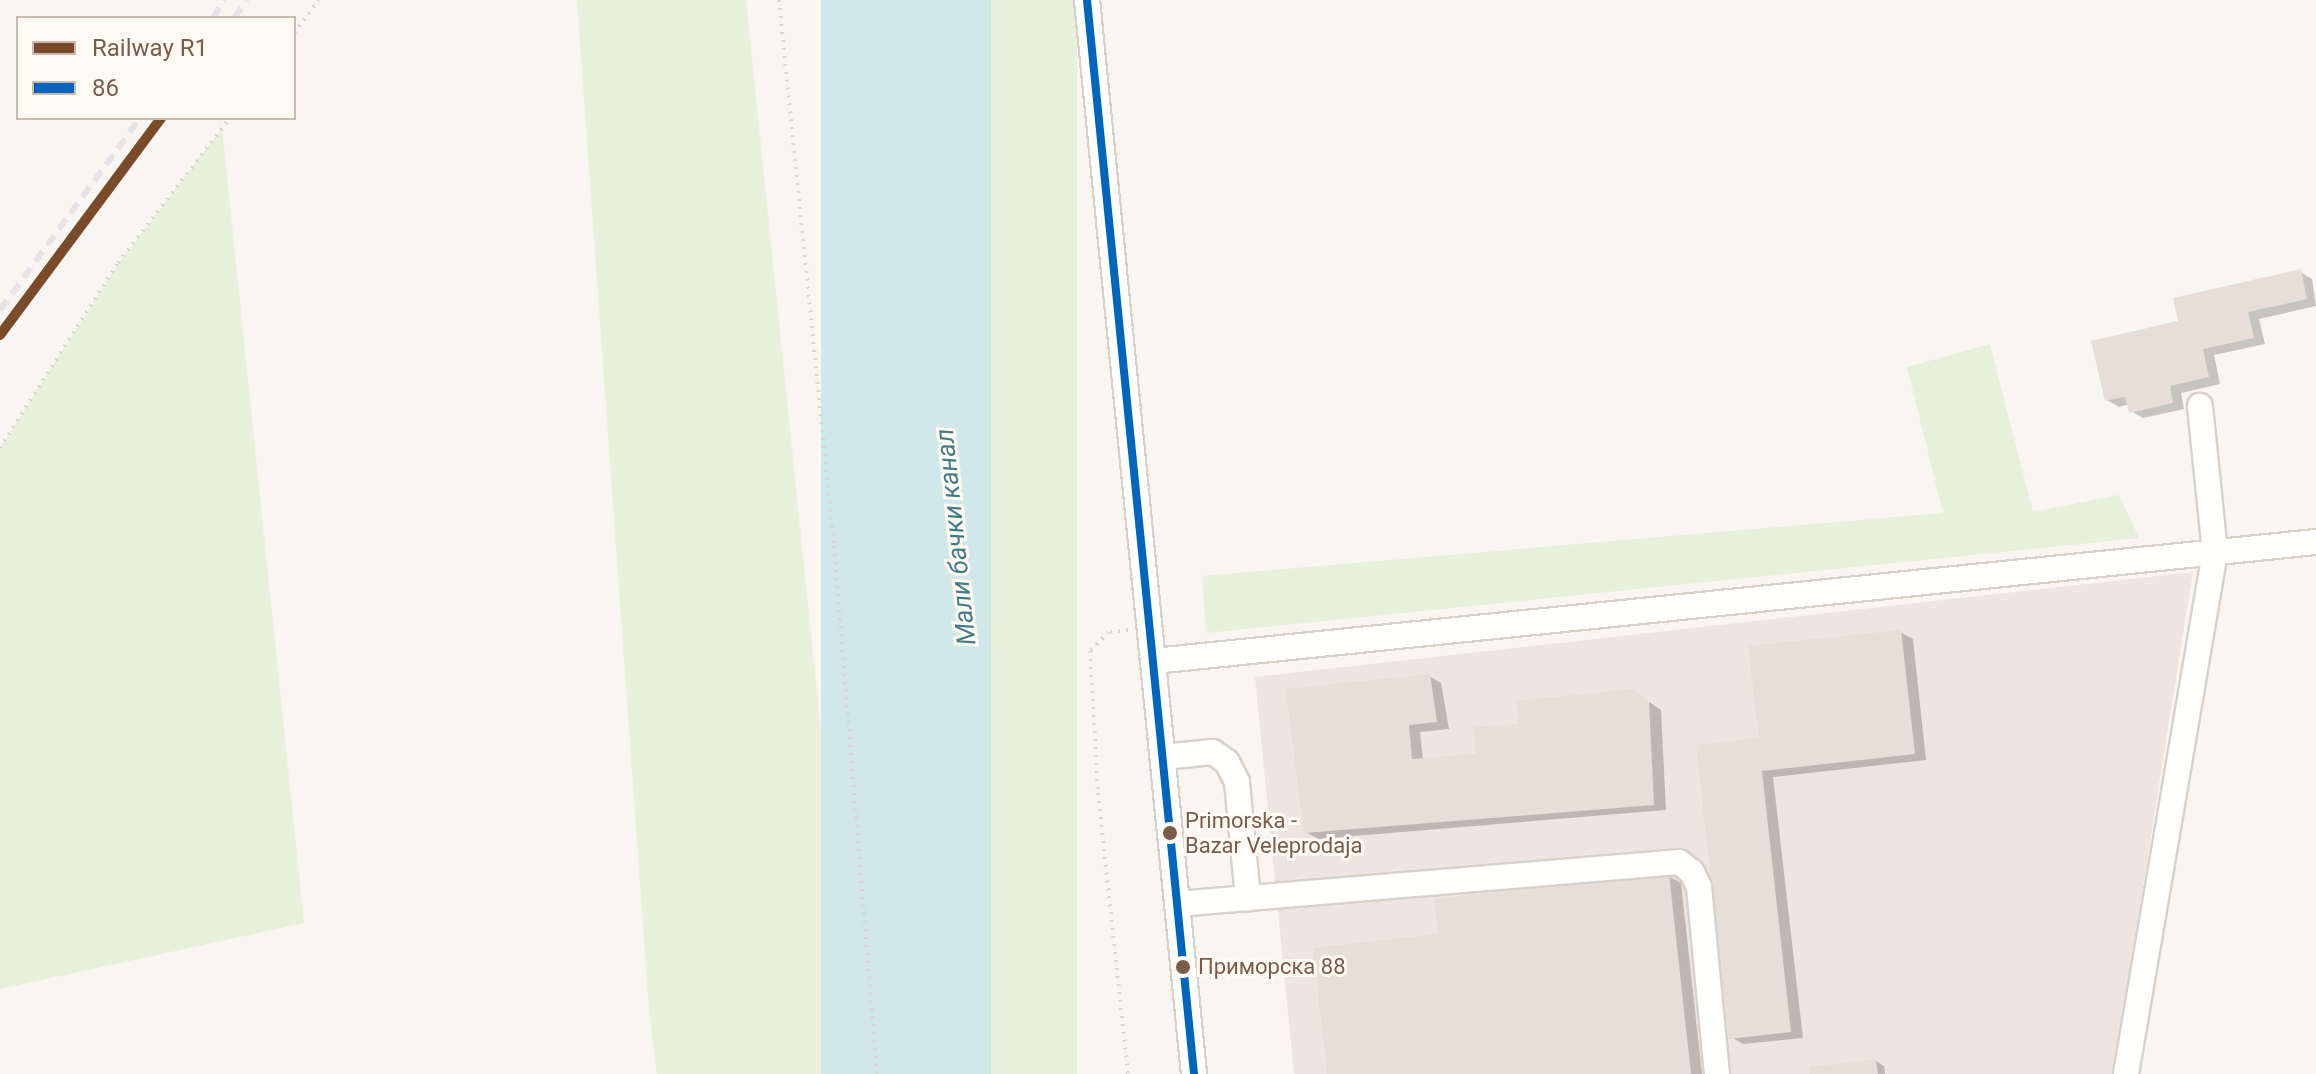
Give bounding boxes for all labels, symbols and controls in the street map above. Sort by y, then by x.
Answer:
legend [16,16,296,120]
text: Railway R1 [92,34,208,62]
text: 86 [92,74,119,102]
water label: Мали бачки канал [929,427,983,647]
place label: Primorska - Bazar Veleprodaja [1185,807,1362,858]
marker: Primorska - Bazar Veleprodaja [1162,825,1178,841]
place label: Приморска 88 [1198,954,1346,980]
marker: Приморска 88 [1175,959,1191,975]

